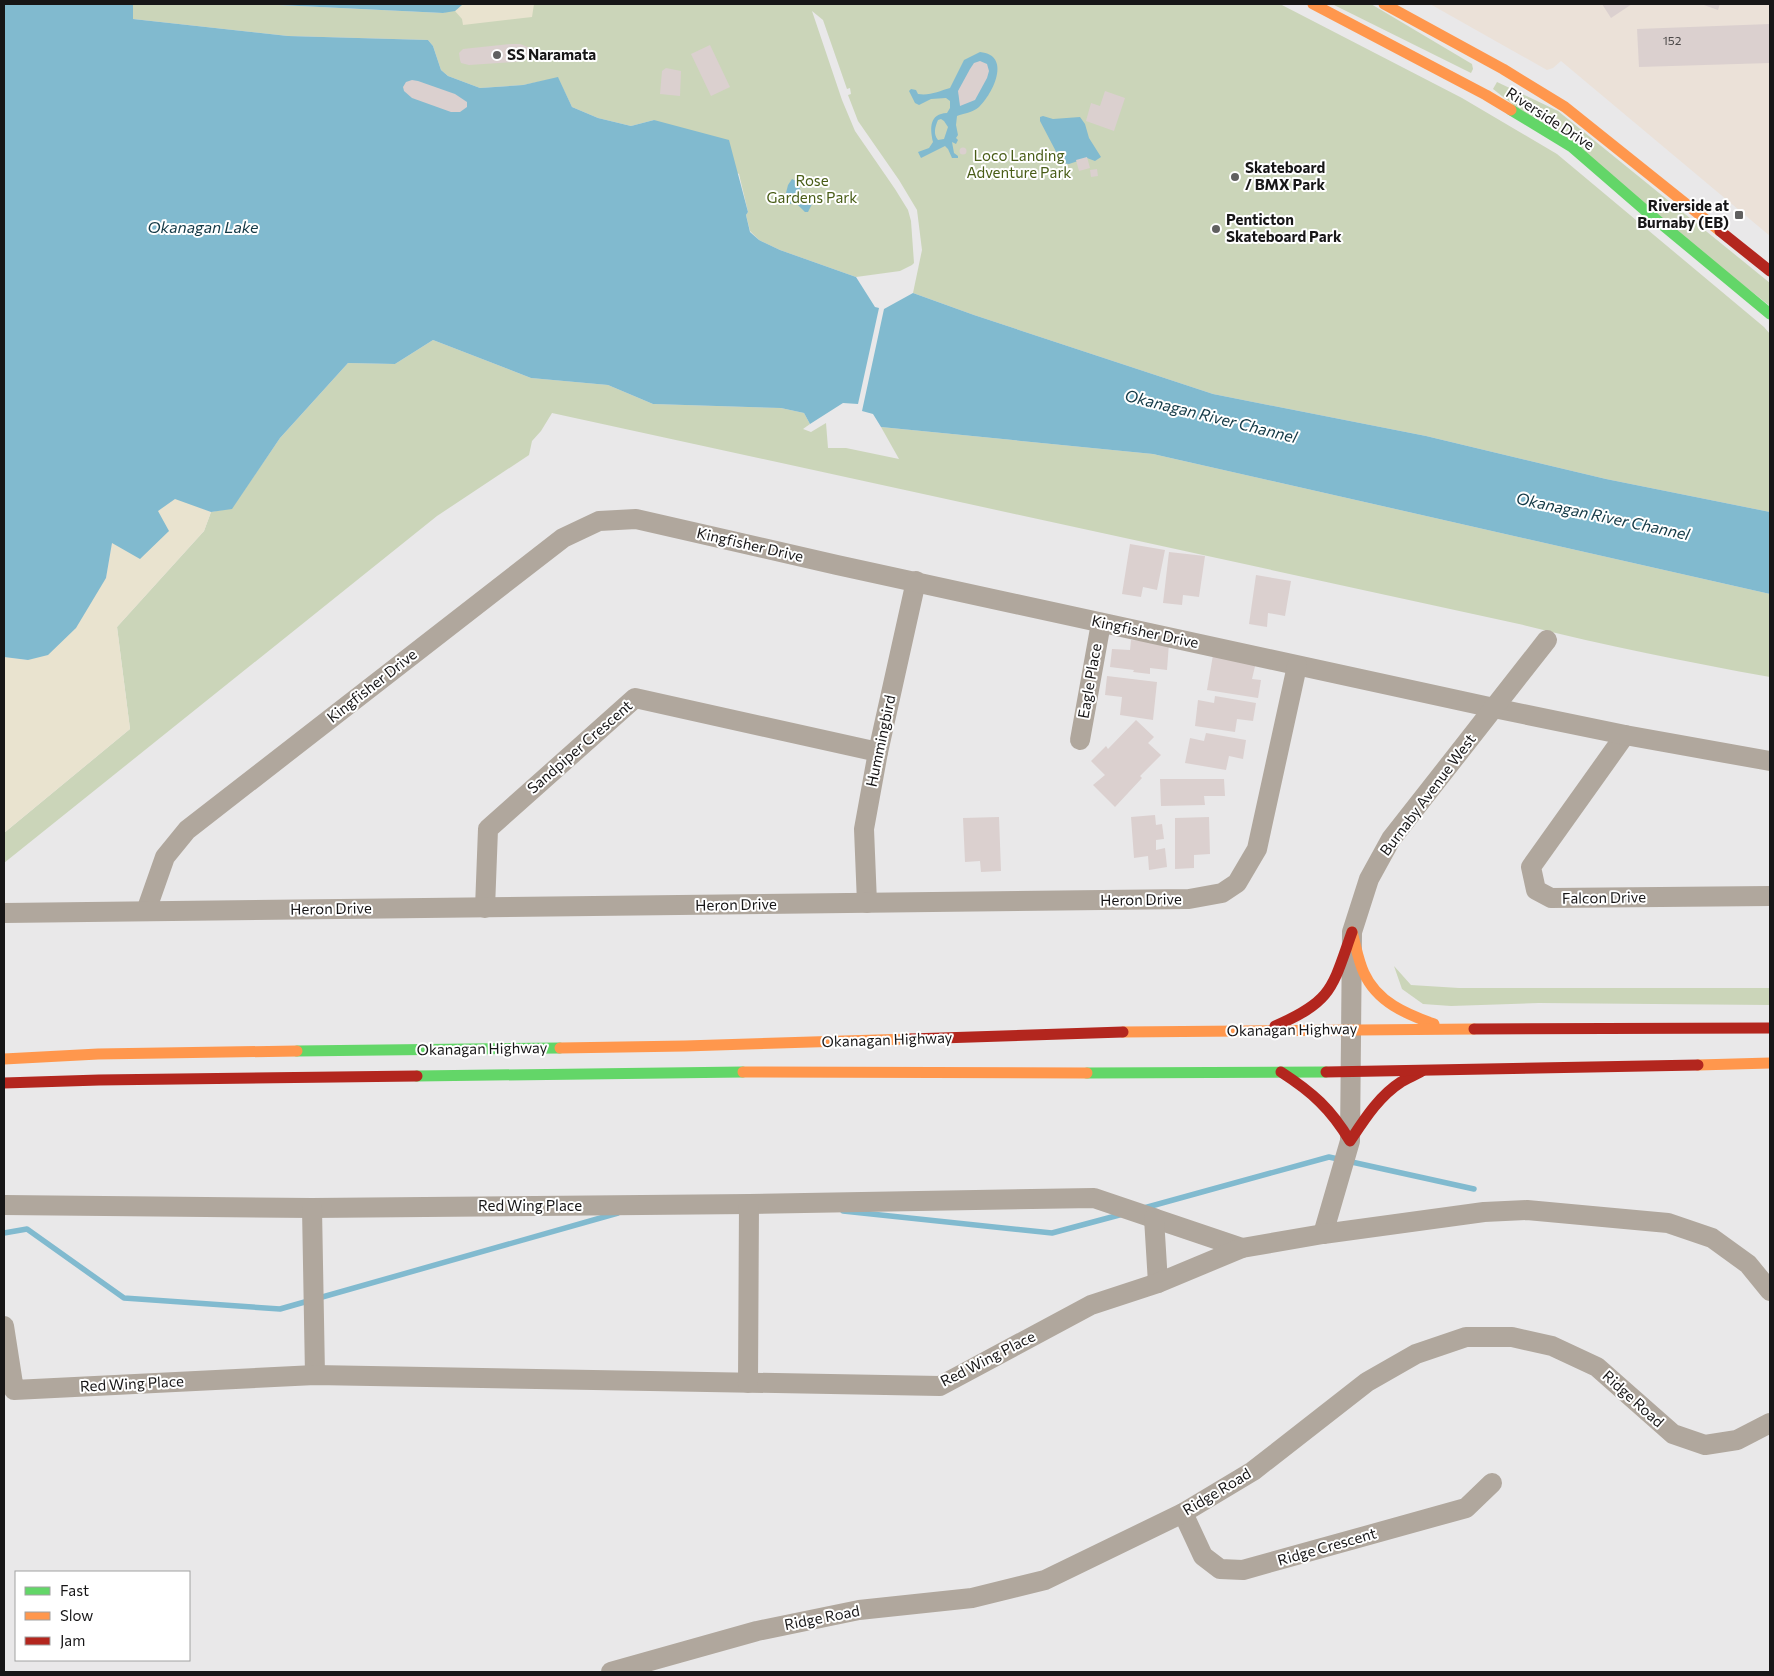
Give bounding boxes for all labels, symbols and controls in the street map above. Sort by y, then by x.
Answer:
house number: 152 [1663,33,1682,47]
place label: SS Naramata [507,45,596,63]
marker: SS Naramata [491,49,503,61]
street label: Riverside Drive [1503,83,1598,153]
park label: Loco Landing Adventure Park [966,146,1072,181]
place label: Skateboard / BMX Park [1245,158,1325,193]
park label: Rose Gardens Park [767,171,857,206]
marker: Skateboard / BMX Park [1229,171,1241,183]
place label: Riverside at Burnaby (EB) [1637,196,1729,231]
marker: Riverside at Burnaby (EB) [1733,209,1745,221]
place label: Penticton Skateboard Park [1226,210,1342,245]
water label: Okanagan Lake [147,217,259,236]
marker: Penticton Skateboard Park [1210,223,1222,235]
water label: Okanagan River Channel [1123,385,1300,446]
water label: Okanagan River Channel [1515,488,1692,543]
street label: Kingfisher Drive [695,523,805,565]
street label: Kingfisher Drive [1090,611,1200,651]
street label: Eagle Place [1074,642,1104,720]
street label: Kingfisher Drive [323,645,420,726]
street label: Hummingbird [861,693,899,788]
street label: Sandpiper Crescent [523,696,635,797]
street label: Burnaby Avenue West [1376,730,1479,859]
street label: Falcon Drive [1562,887,1646,907]
street label: Heron Drive [1100,889,1182,909]
street label: Heron Drive [695,894,777,914]
street label: Heron Drive [290,898,372,918]
street label: Okanagan Highway [1226,1019,1358,1039]
street label: Okanagan Highway [821,1028,953,1050]
street label: Okanagan Highway [416,1038,548,1058]
street label: Red Wing Place [478,1196,582,1214]
street label: Red Wing Place [937,1326,1038,1390]
street label: Ridge Road [1599,1366,1668,1430]
street label: Red Wing Place [79,1371,185,1395]
street label: Ridge Road [1179,1464,1254,1519]
street label: Ridge Crescent [1275,1523,1378,1569]
legend [15,1571,190,1661]
text: Fast [60,1581,89,1599]
street label: Ridge Road [783,1601,861,1633]
text: Slow [60,1606,93,1624]
text: Jam [60,1631,85,1649]

